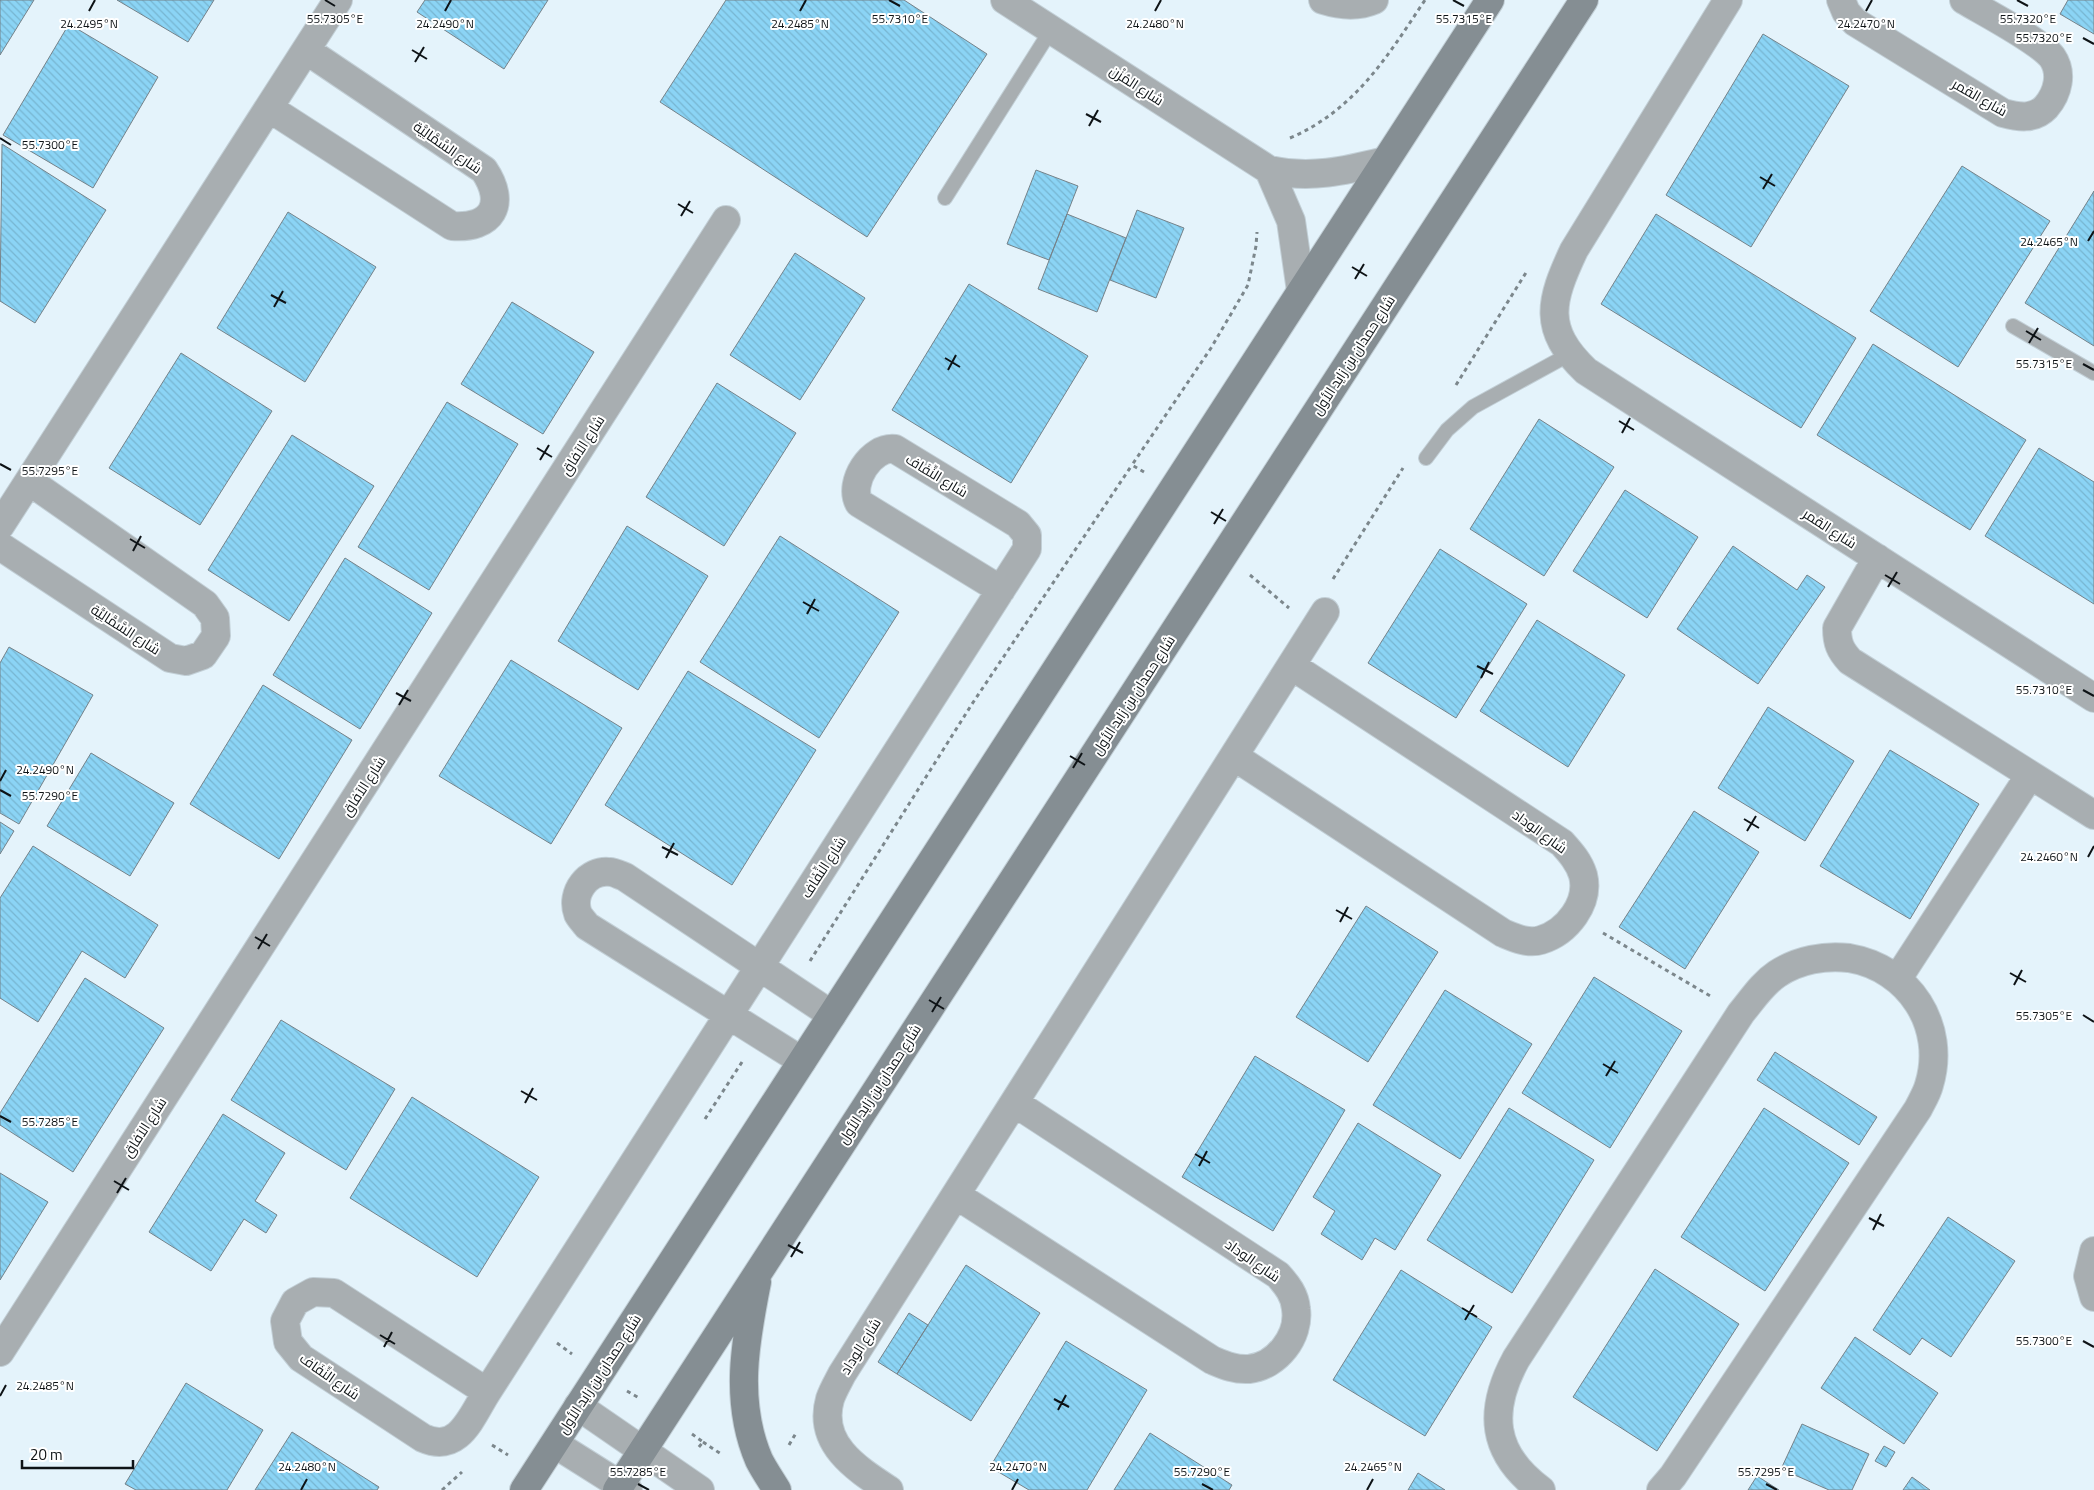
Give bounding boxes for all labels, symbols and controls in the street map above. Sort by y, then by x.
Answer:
text: 55.7305°E [307,9,363,28]
text: 55.7310°E [872,9,928,28]
text: 55.7315°E [1436,9,1492,28]
text: 55.7320°E [2000,9,2056,28]
text: 24.2495°N [60,14,118,33]
text: 24.2490°N [416,14,474,33]
text: 24.2485°N [771,14,829,33]
text: 24.2480°N [1126,14,1184,33]
text: 24.2470°N [1837,14,1895,33]
text: 55.7320°E [2016,28,2072,47]
street label: شارع المُزْن [1106,60,1168,110]
street label: شارع القمر [1948,72,2011,121]
street label: شارع السَّمَّالِيَّة [409,116,487,178]
text: 55.7300°E [22,135,78,154]
text: 24.2465°N [2020,232,2078,251]
street label: شارع حمدان بن زايد الأول [1306,291,1400,419]
text: 55.7315°E [2016,354,2072,373]
street label: شارع الآفاق [555,411,609,479]
street label: شارع النِّفَاف [902,448,972,502]
text: 55.7295°E [22,461,78,480]
street label: شارع القمر [1798,502,1861,553]
street label: شارع السَّمَّالِيَّة [87,599,165,659]
street label: شارع حمدان بن زايد الأول [1086,631,1180,759]
text: 55.7310°E [2016,680,2072,699]
street label: شارع الآفاق [336,752,390,820]
text: 24.2490°N [16,760,74,779]
text: 55.7290°E [22,786,78,805]
street label: شارع الوداد [1508,804,1572,858]
street label: شارع النِّفَاف [795,832,851,902]
text: 24.2460°N [2020,847,2078,866]
text: 55.7305°E [2016,1006,2072,1025]
street label: شارع حمدان بن زايد الأول [832,1020,926,1148]
street label: شارع الآفاق [117,1093,171,1161]
text: 55.7285°E [22,1112,78,1131]
street label: شارع الوداد [1221,1233,1285,1287]
street label: شارع حمدان بن زايد الأول [552,1310,646,1438]
street label: شارع الوداد [834,1314,886,1378]
text: 55.7300°E [2016,1331,2072,1350]
street label: شارع النِّفَاف [296,1347,364,1405]
text: 24.2485°N [16,1376,74,1395]
scale bar [22,1438,134,1470]
text: 20 m [30,1443,63,1466]
text: 24.2480°N [278,1457,336,1476]
text: 24.2470°N [989,1457,1047,1476]
text: 24.2465°N [1344,1457,1402,1476]
text: 55.7285°E [610,1462,666,1481]
text: 55.7290°E [1174,1462,1230,1481]
text: 55.7295°E [1738,1462,1794,1481]

